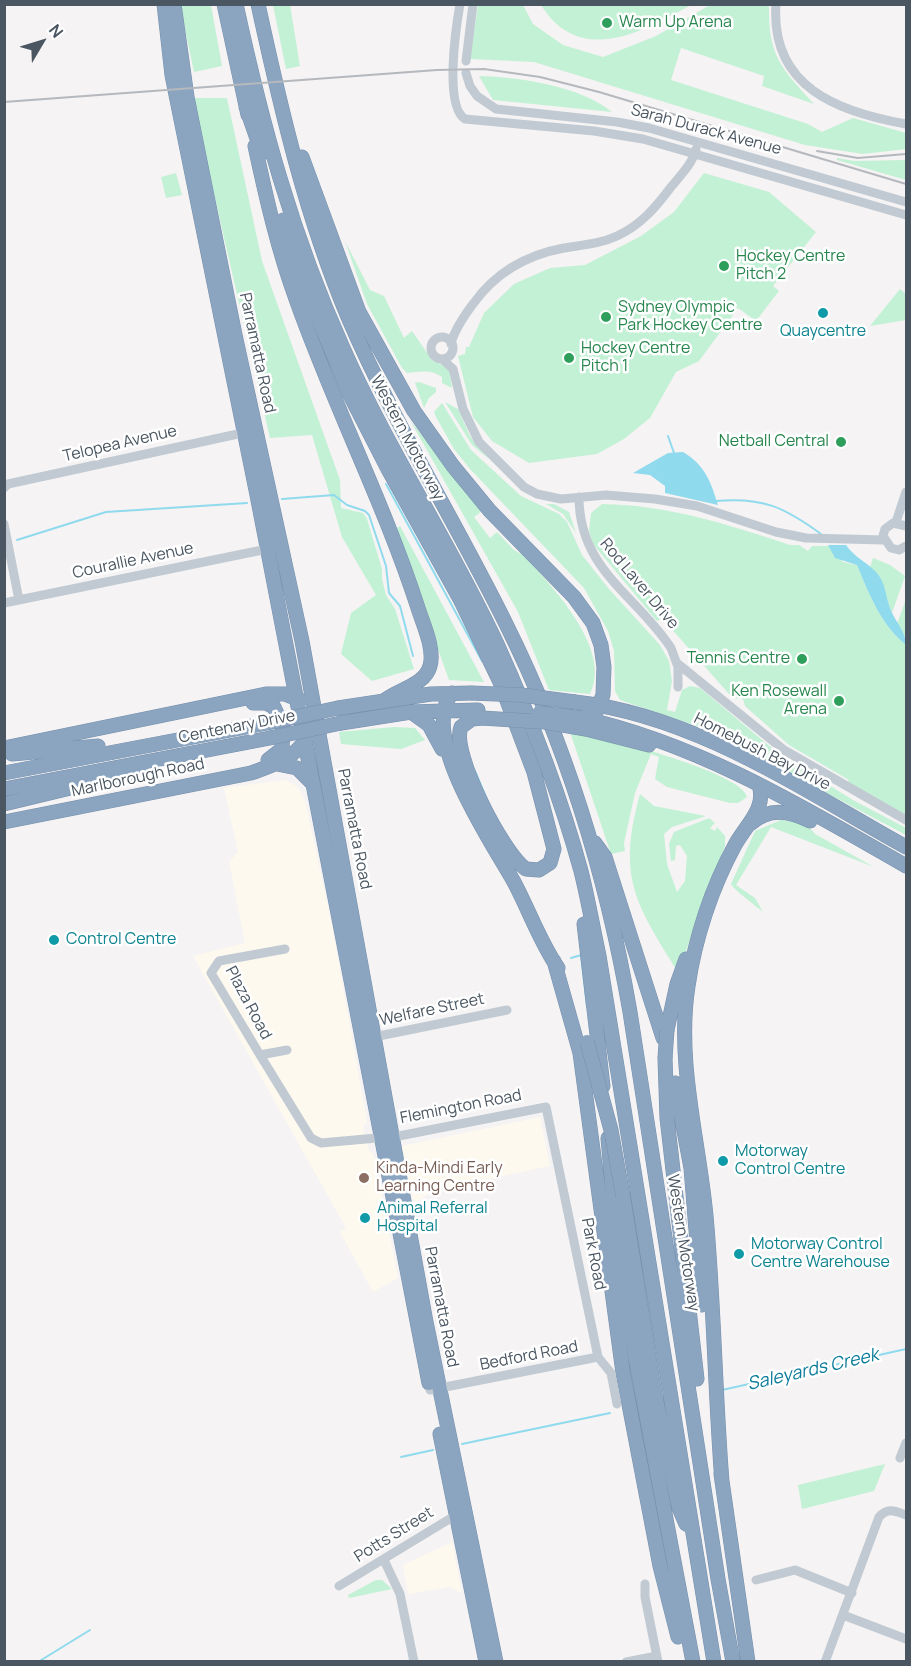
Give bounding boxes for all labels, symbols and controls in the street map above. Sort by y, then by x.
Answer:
north arrow [12,12,72,72]
place label: Warm Up Arena [619,13,732,33]
marker: Warm Up Arena [600,16,614,30]
text: N [44,20,68,42]
street label: Sarah Durack Avenue [629,101,783,159]
place label: Hockey Centre Pitch 2 [736,247,845,285]
marker: Hockey Centre Pitch 2 [717,259,731,273]
street label: Parramatta Road [235,291,279,415]
place label: Sydney Olympic Park Hockey Centre [618,298,762,336]
marker: Quaycentre [816,306,830,320]
marker: Sydney Olympic Park Hockey Centre [599,310,613,324]
place label: Quaycentre [780,322,866,342]
place label: Hockey Centre Pitch 1 [581,339,690,377]
marker: Hockey Centre Pitch 1 [562,351,576,365]
street label: Western Motorway [366,372,448,504]
street label: Telopea Avenue [61,422,179,466]
place label: Netball Central [719,432,829,452]
marker: Netball Central [834,435,848,449]
street label: Rod Laver Drive [595,535,683,633]
street label: Courallie Avenue [71,539,195,583]
place label: Tennis Centre [687,649,790,669]
marker: Tennis Centre [795,652,809,666]
place label: Ken Rosewall Arena [731,682,827,720]
marker: Ken Rosewall Arena [832,694,846,708]
street label: Centenary Drive [177,706,297,748]
street label: Homebush Bay Drive [691,709,833,795]
street label: Marlborough Road [70,755,206,801]
street label: Parramatta Road [333,767,375,891]
place label: Control Centre [66,930,176,950]
marker: Control Centre [47,933,61,947]
street label: Plaza Road [221,963,275,1043]
street label: Welfare Street [378,990,486,1030]
street label: Flemington Road [399,1086,523,1128]
place label: Motorway Control Centre [735,1142,845,1180]
marker: Motorway Control Centre [716,1154,730,1168]
place label: Kinda-Mindi Early Learning Centre [376,1159,503,1197]
marker: Kinda-Mindi Early Learning Centre [357,1171,371,1185]
street label: Western Motorway [663,1173,703,1313]
place label: Animal Referral Hospital [377,1199,488,1237]
marker: Animal Referral Hospital [358,1211,372,1225]
street label: Park Road [577,1216,609,1292]
place label: Motorway Control Centre Warehouse [751,1235,890,1273]
street label: Parramatta Road [420,1245,462,1369]
marker: Motorway Control Centre Warehouse [732,1247,746,1261]
street label: Bedford Road [478,1337,580,1375]
water label: Saleyards Creek [745,1344,881,1396]
street label: Potts Street [351,1503,437,1567]

